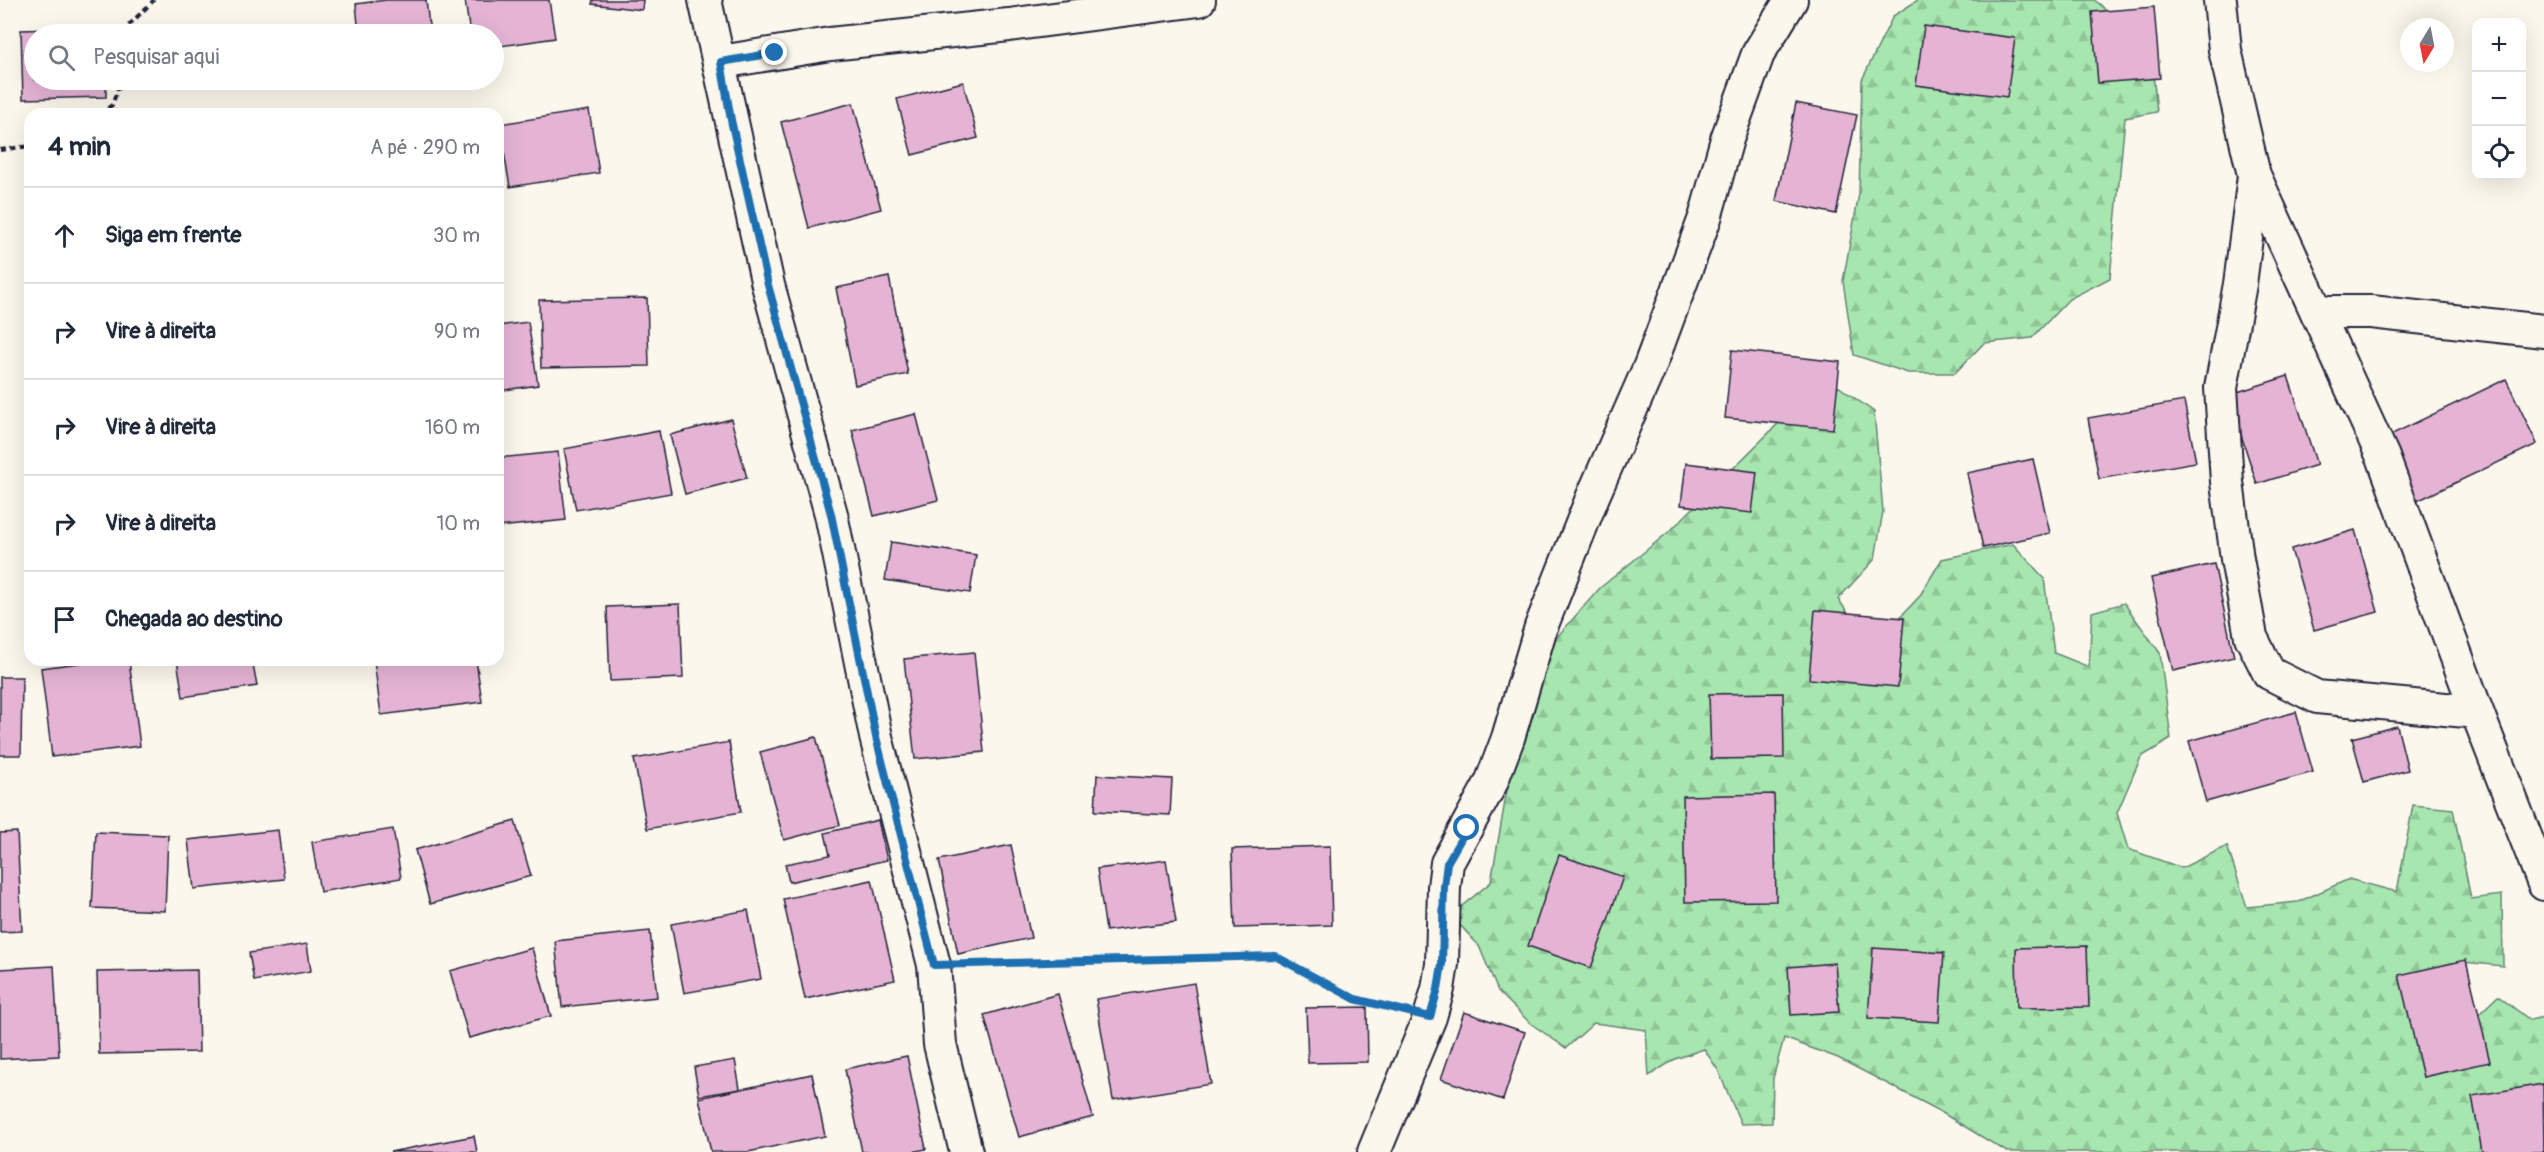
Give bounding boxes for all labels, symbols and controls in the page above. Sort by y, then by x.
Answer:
north arrow [2400,18,2454,72]
map controls [2472,18,2526,180]
button: + [2472,18,2526,72]
search box [24,24,504,90]
route end [761,39,787,65]
icon: search [45,41,78,74]
text: Pesquisar aqui [93,43,219,71]
button: − [2472,72,2526,126]
button: locate [2472,126,2526,180]
text: 4 min [48,131,111,163]
text: A pé · 290 m [370,135,480,160]
icon: ahead [48,219,81,252]
text: Siga em frente [105,221,241,249]
text: 30 m [433,223,480,248]
icon: right [48,315,81,348]
text: Vire à direita [105,317,216,345]
text: 90 m [434,319,480,344]
icon: right [48,411,81,444]
text: Vire à direita [105,413,216,441]
text: 160 m [425,415,480,440]
icon: right [48,507,81,540]
text: Vire à direita [105,509,216,537]
text: 10 m [436,511,480,536]
icon: arrive [48,603,81,636]
text: Chegada ao destino [105,605,283,633]
route start [1453,814,1479,840]

